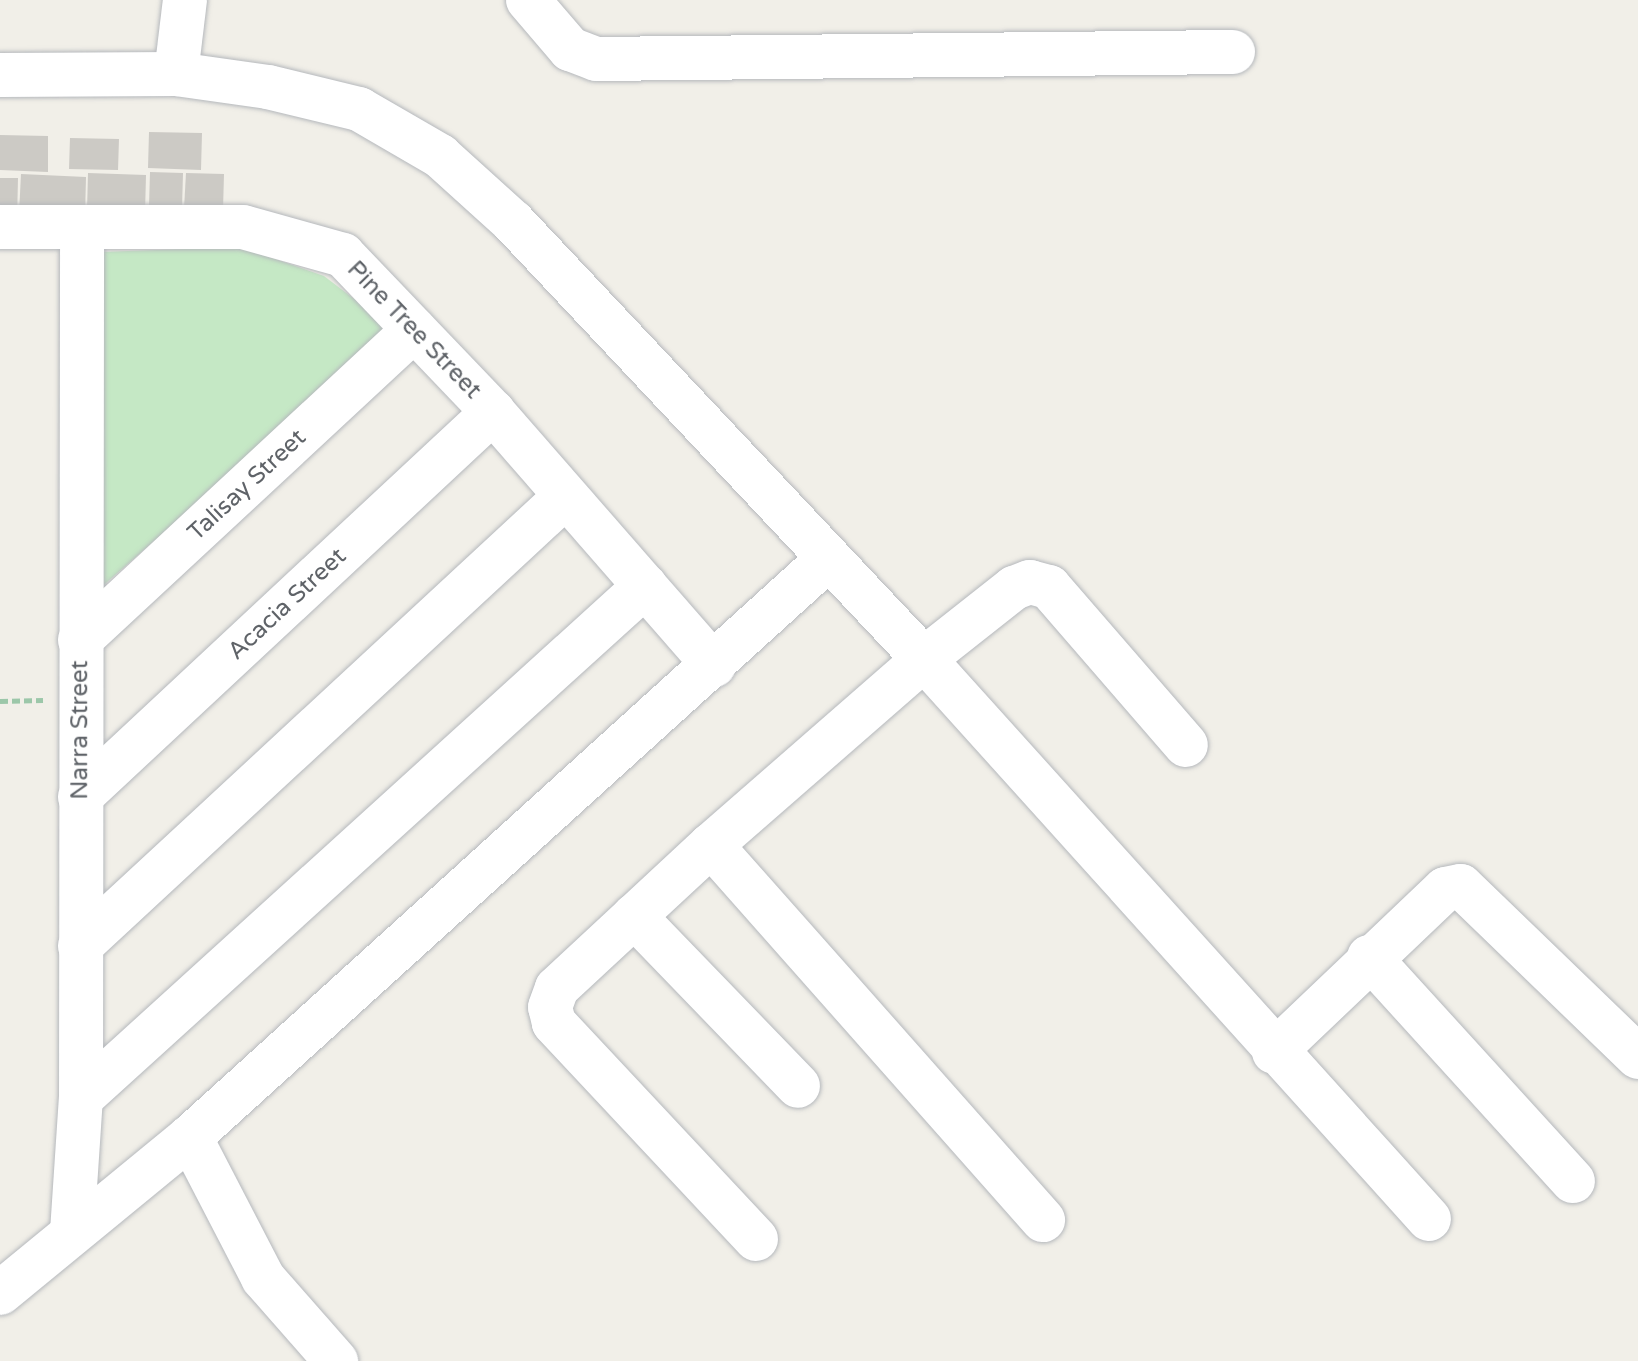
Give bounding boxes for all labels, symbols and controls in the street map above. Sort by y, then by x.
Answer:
street label: Pine Tree Street [341,255,487,405]
street label: Talisay Street [182,423,312,547]
street label: Acacia Street [222,542,352,666]
street label: Narra Street [66,660,94,800]

